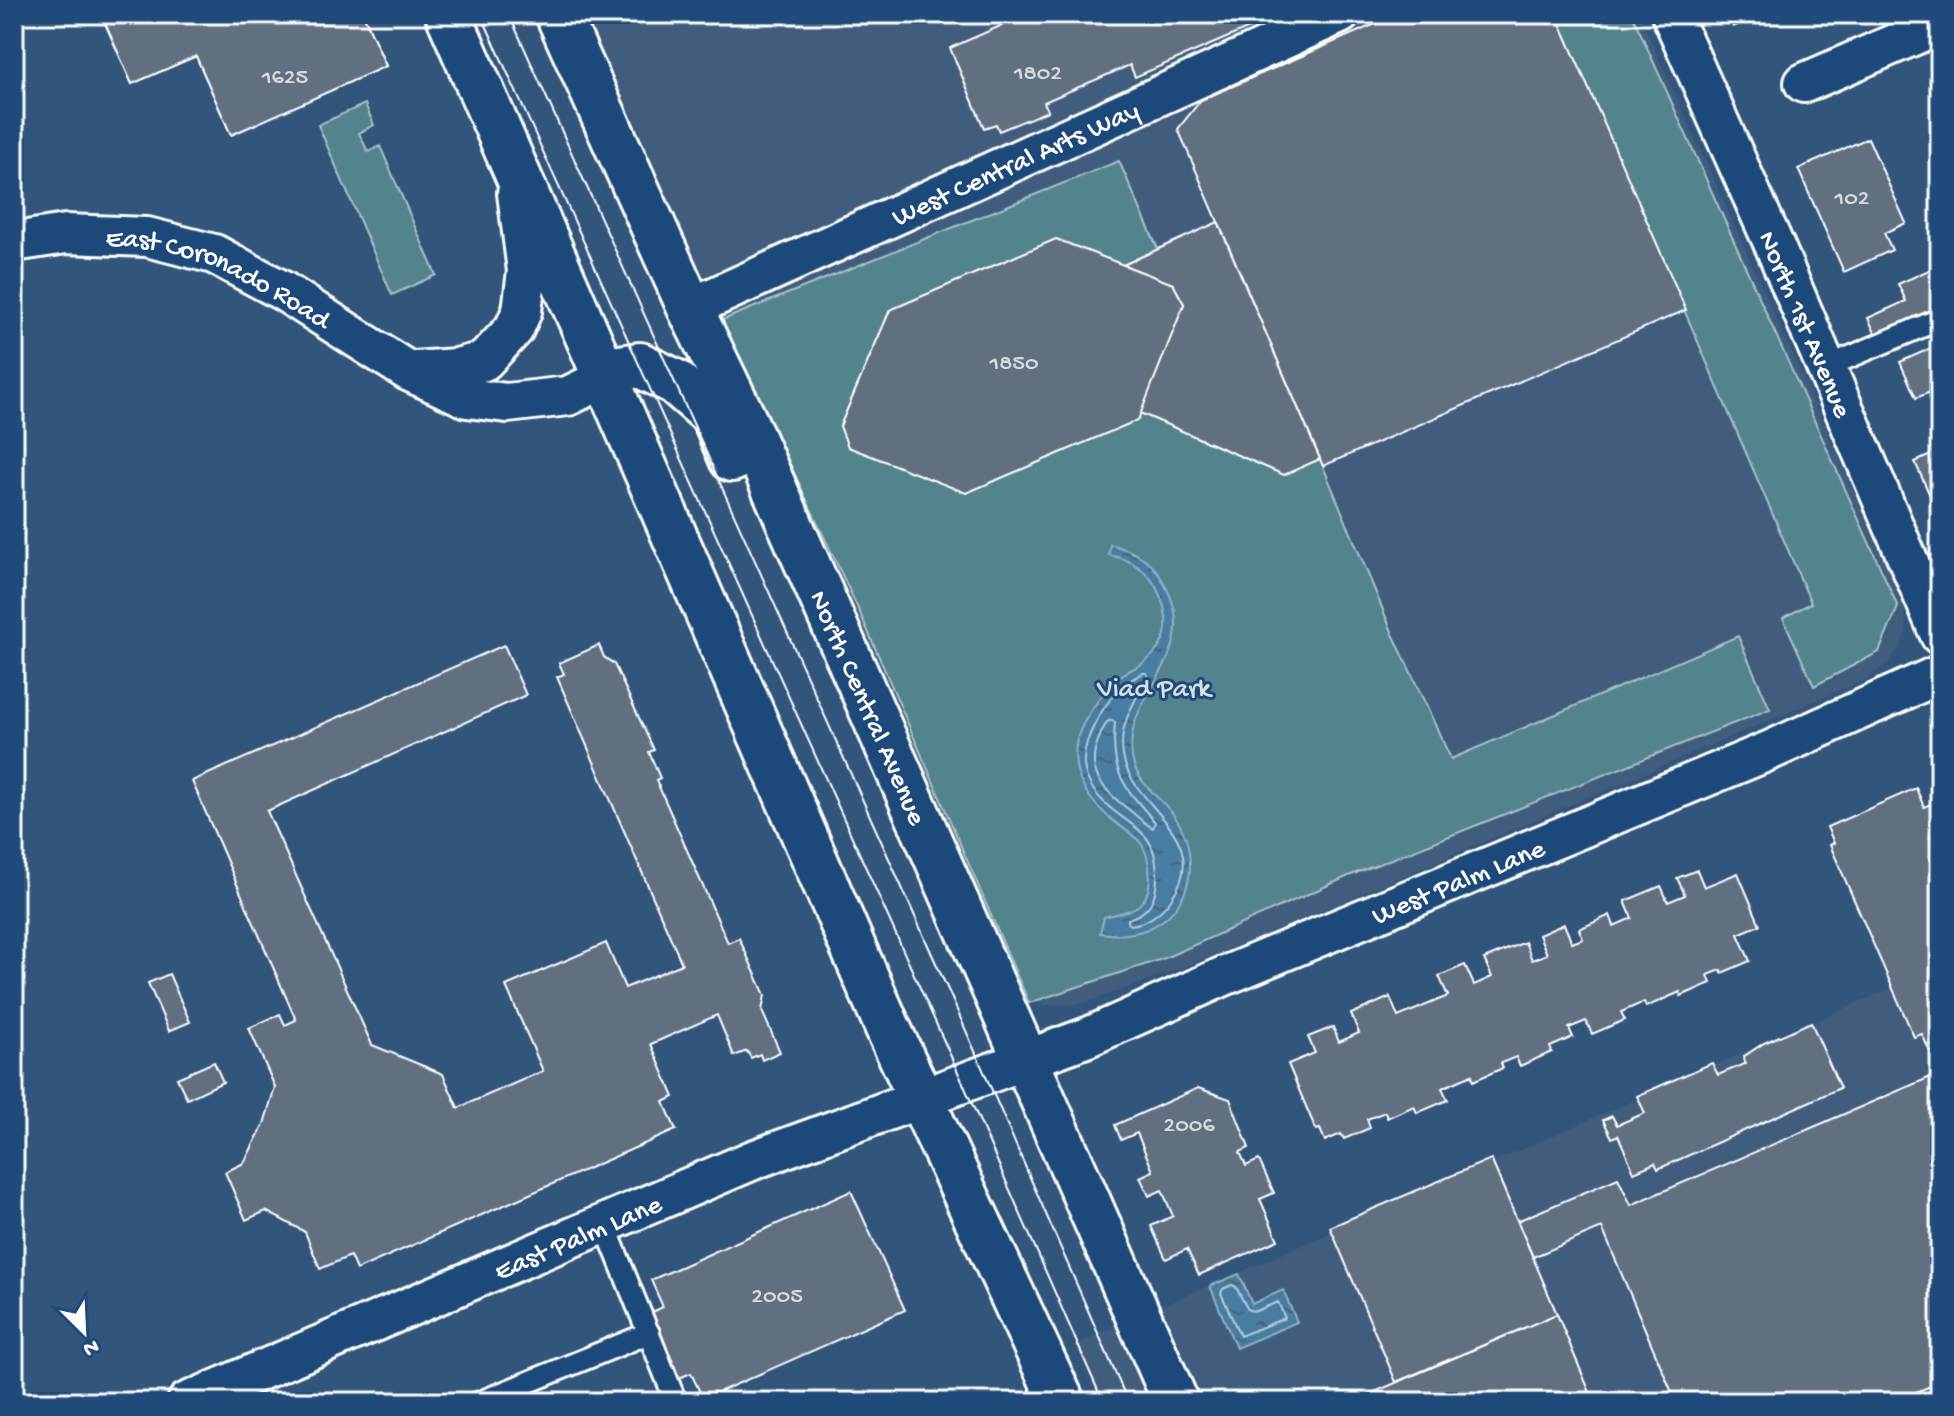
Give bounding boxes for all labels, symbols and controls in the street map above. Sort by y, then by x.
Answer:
house number: 1802 [1013,60,1062,89]
house number: 1625 [261,64,308,93]
street label: West Central Arts Way [888,95,1145,235]
house number: 102 [1833,185,1870,214]
street label: East Coronado Road [105,223,338,339]
street label: North 1st Avenue [1749,227,1858,424]
house number: 1850 [988,350,1039,379]
street label: North Central Avenue [800,586,932,831]
park label: Viad Park [1096,674,1213,707]
street label: West Palm Lane [1368,833,1551,934]
house number: 2006 [1163,1112,1215,1141]
street label: East Palm Lane [490,1189,668,1290]
house number: 2005 [751,1283,803,1312]
north arrow [44,1292,124,1372]
text: N [79,1332,102,1361]

